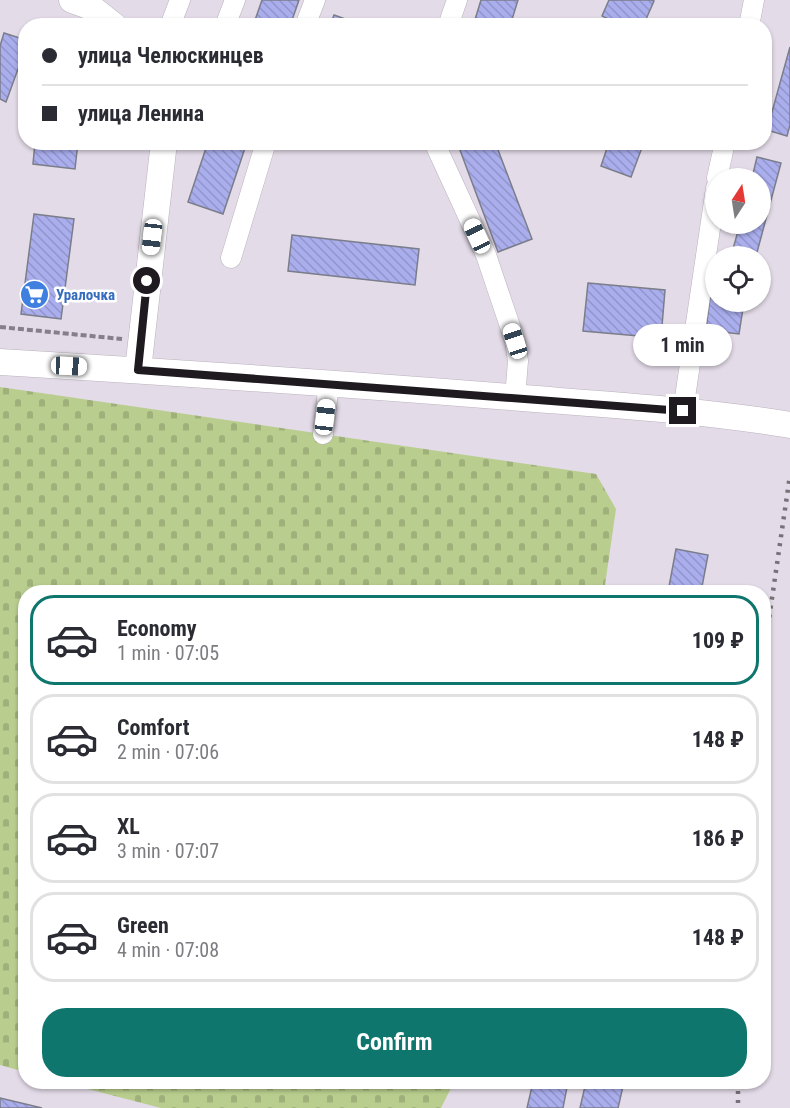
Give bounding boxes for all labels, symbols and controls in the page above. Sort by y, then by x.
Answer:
text: улица Челюскинцев [78,43,264,68]
text: улица Ленина [78,101,204,126]
north arrow [705,168,771,234]
map controls [705,168,771,312]
car [461,216,493,256]
car [141,218,163,256]
button: locate [705,246,771,312]
route start [133,267,160,294]
supermarket icon: Уралочка [19,279,51,311]
place label: Уралочка [56,286,115,304]
car [501,321,529,361]
callout: 1 min [634,324,732,366]
text: 1 min [660,333,705,357]
car [51,356,87,376]
route end [669,397,696,424]
car [314,398,336,436]
icon: car [45,613,99,667]
text: Economy [117,616,197,641]
text: 109 ₽ [692,628,744,653]
text: 1 min · 07:05 [117,641,219,665]
icon: car [45,712,99,766]
text: Comfort [117,715,190,740]
text: 148 ₽ [692,727,744,752]
text: 2 min · 07:06 [117,740,219,764]
icon: car [45,811,99,865]
text: XL [117,814,140,839]
text: 186 ₽ [692,826,744,851]
text: 3 min · 07:07 [117,839,219,863]
icon: car [45,910,99,964]
text: Green [117,913,169,938]
text: 148 ₽ [692,925,744,950]
text: 4 min · 07:08 [117,938,219,962]
button: Confirm [42,1008,747,1077]

